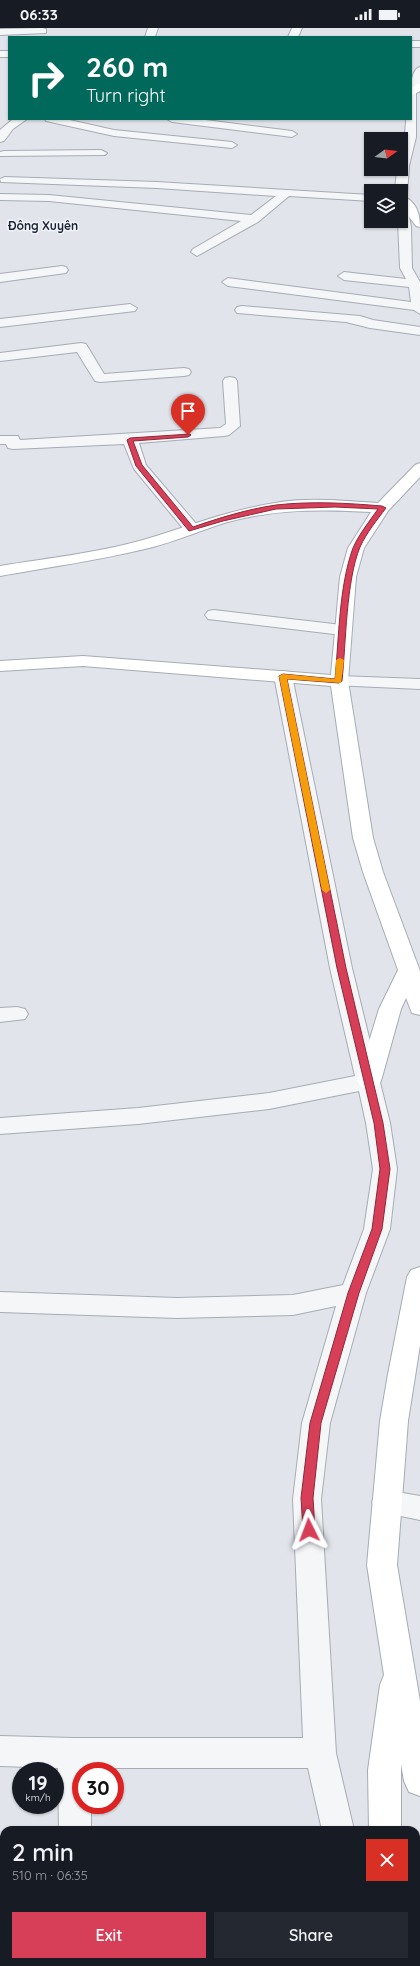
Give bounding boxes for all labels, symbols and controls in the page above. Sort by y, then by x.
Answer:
text: 06:33 [20,5,58,24]
text: 260 m [86,49,168,84]
icon: right [20,52,72,104]
text: Turn right [86,84,166,107]
north arrow [364,132,408,176]
map controls [364,132,408,228]
button: layers [364,184,408,228]
district label: Đông Xuyên [7,218,78,233]
pin [171,394,205,435]
icon: arrive [177,400,199,422]
position arrow [288,1509,330,1551]
speed limit sign: 30 [72,1762,124,1814]
text: 19 [28,1770,48,1795]
text: km/h [25,1791,51,1804]
text: 2 min [12,1837,74,1867]
button: close [366,1839,408,1881]
text: 510 m · 06:35 [12,1867,88,1883]
button: Exit [12,1912,206,1958]
button: Share [214,1912,408,1958]

